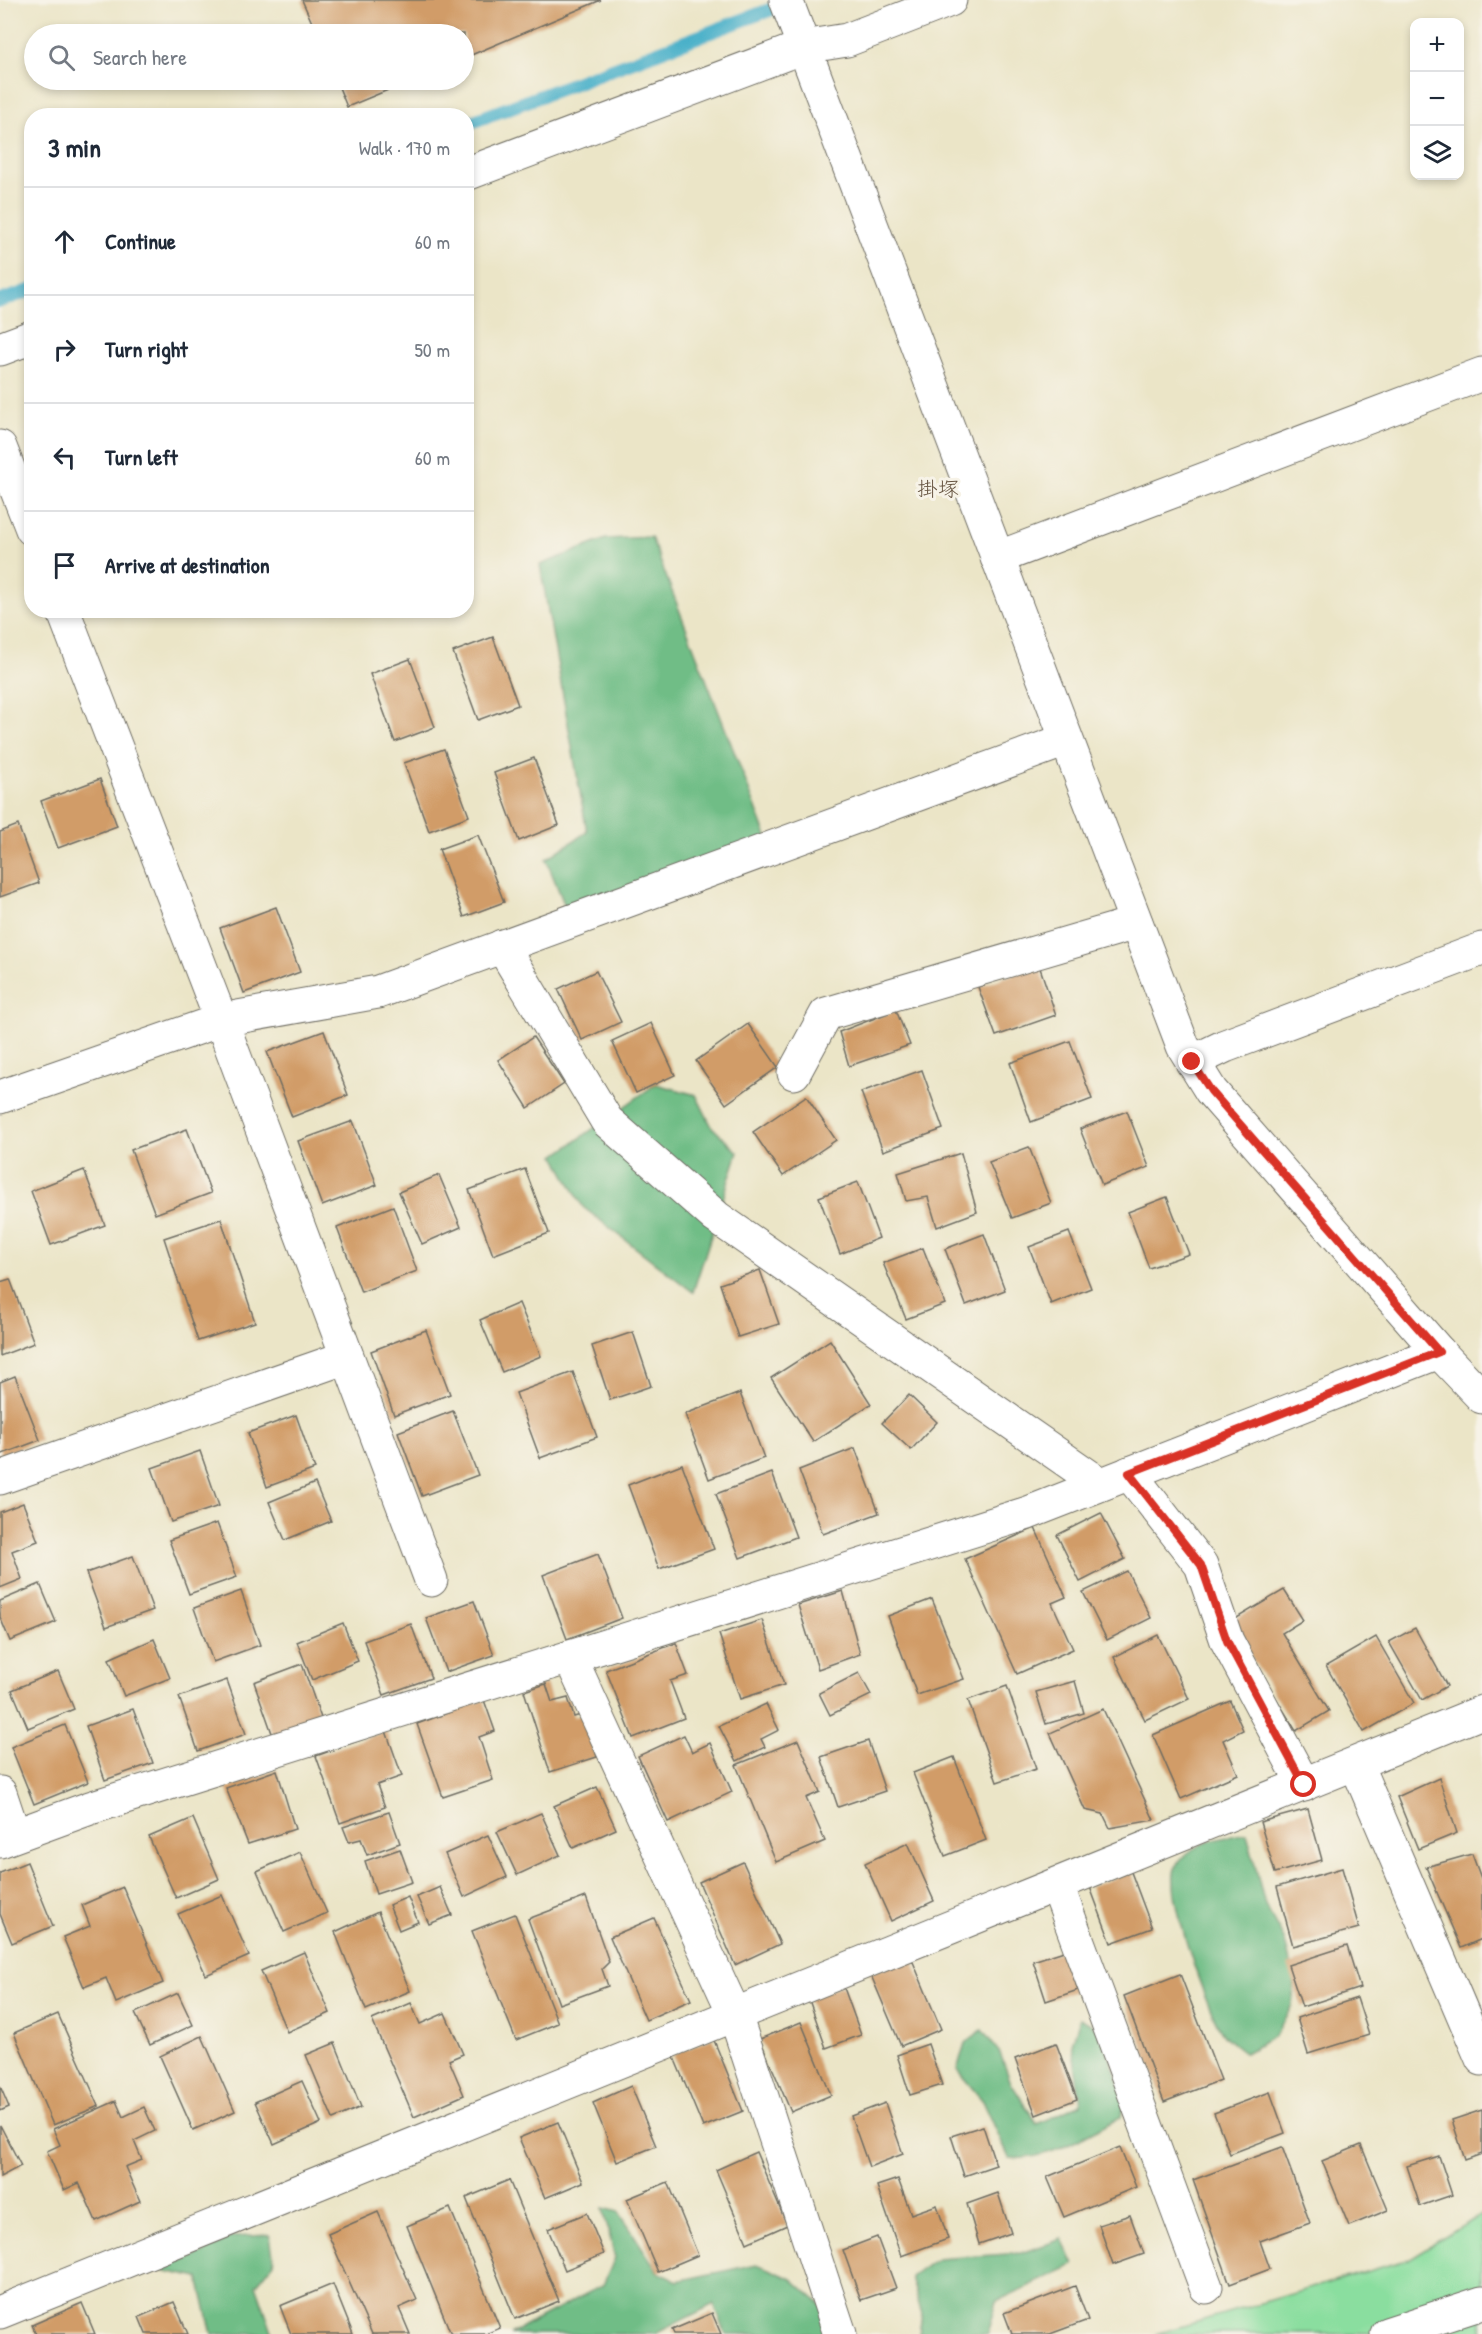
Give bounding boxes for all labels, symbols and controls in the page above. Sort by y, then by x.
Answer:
map controls [1410,18,1464,180]
button: + [1410,18,1464,72]
search box [24,24,474,90]
icon: search [45,41,78,74]
text: Search here [93,42,187,72]
button: − [1410,72,1464,126]
button: layers [1410,126,1464,180]
text: 3 min [48,130,101,165]
text: Walk · 170 m [359,134,450,161]
icon: ahead [48,225,81,258]
text: Continue [105,226,176,256]
text: 60 m [415,228,450,255]
icon: right [48,333,81,366]
text: Turn right [105,334,188,364]
text: 50 m [414,336,450,363]
icon: left [48,441,81,474]
text: Turn left [105,442,178,472]
text: 60 m [415,444,450,471]
district label: 掛塚 [917,474,959,503]
icon: arrive [48,549,81,582]
text: Arrive at destination [105,550,270,580]
route end [1178,1048,1204,1074]
route start [1290,1771,1316,1797]

